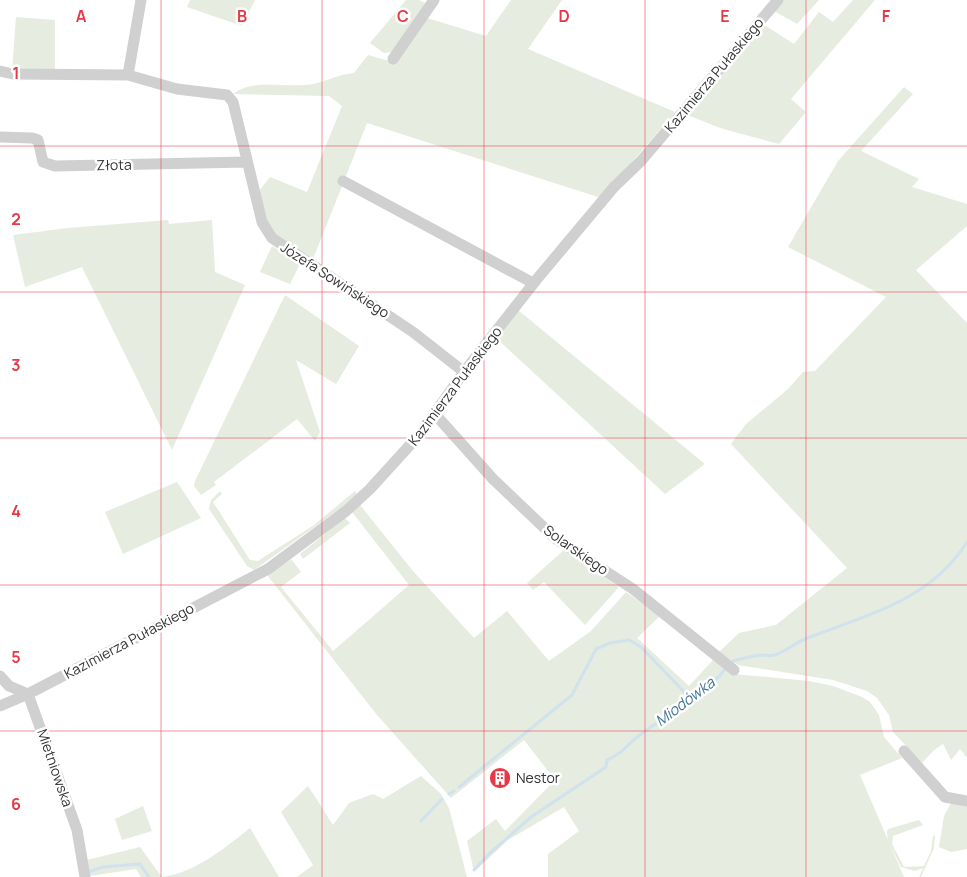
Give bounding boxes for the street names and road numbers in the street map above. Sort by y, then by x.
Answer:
street label: Kazimierza Pułaskiego [660,13,767,136]
street label: Złota [96,155,132,174]
street label: Józefa Sowińskiego [277,237,393,322]
street label: Kazimierza Pułaskiego [404,322,506,449]
street label: Solarskiego [540,520,612,579]
street label: Kazimierza Pułaskiego [60,598,197,683]
street label: Mietniowska [33,726,78,809]

